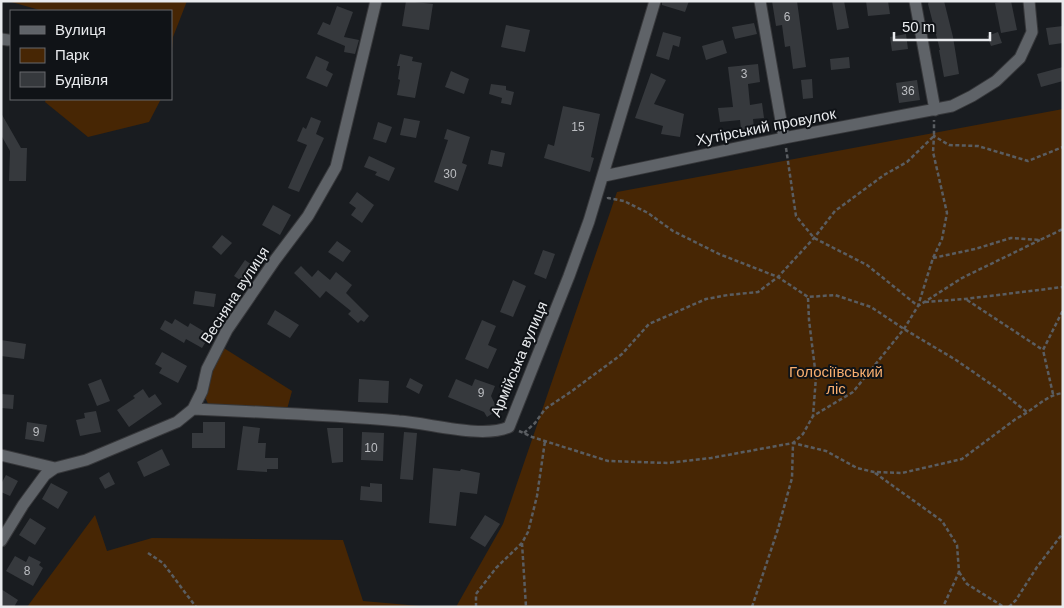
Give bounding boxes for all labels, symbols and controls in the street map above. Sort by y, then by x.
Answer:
legend [10,10,172,100]
house number: 6 [784,10,791,24]
scale bar [894,10,990,42]
text: 50 m [902,18,935,35]
text: Вулиця [55,21,106,38]
text: Парк [55,46,89,63]
house number: 3 [741,67,748,81]
text: Будівля [55,71,108,88]
house number: 36 [901,84,915,98]
street label: Хутірський провулок [695,105,838,148]
house number: 15 [571,120,585,134]
house number: 30 [443,167,457,181]
street label: Весняна вулиця [197,243,272,346]
street label: Армійська вулиця [487,299,551,419]
park label: Голосіївський ліс [789,363,883,397]
house number: 9 [478,386,485,400]
house number: 9 [33,425,40,439]
house number: 10 [364,441,378,455]
house number: 8 [24,564,31,578]

